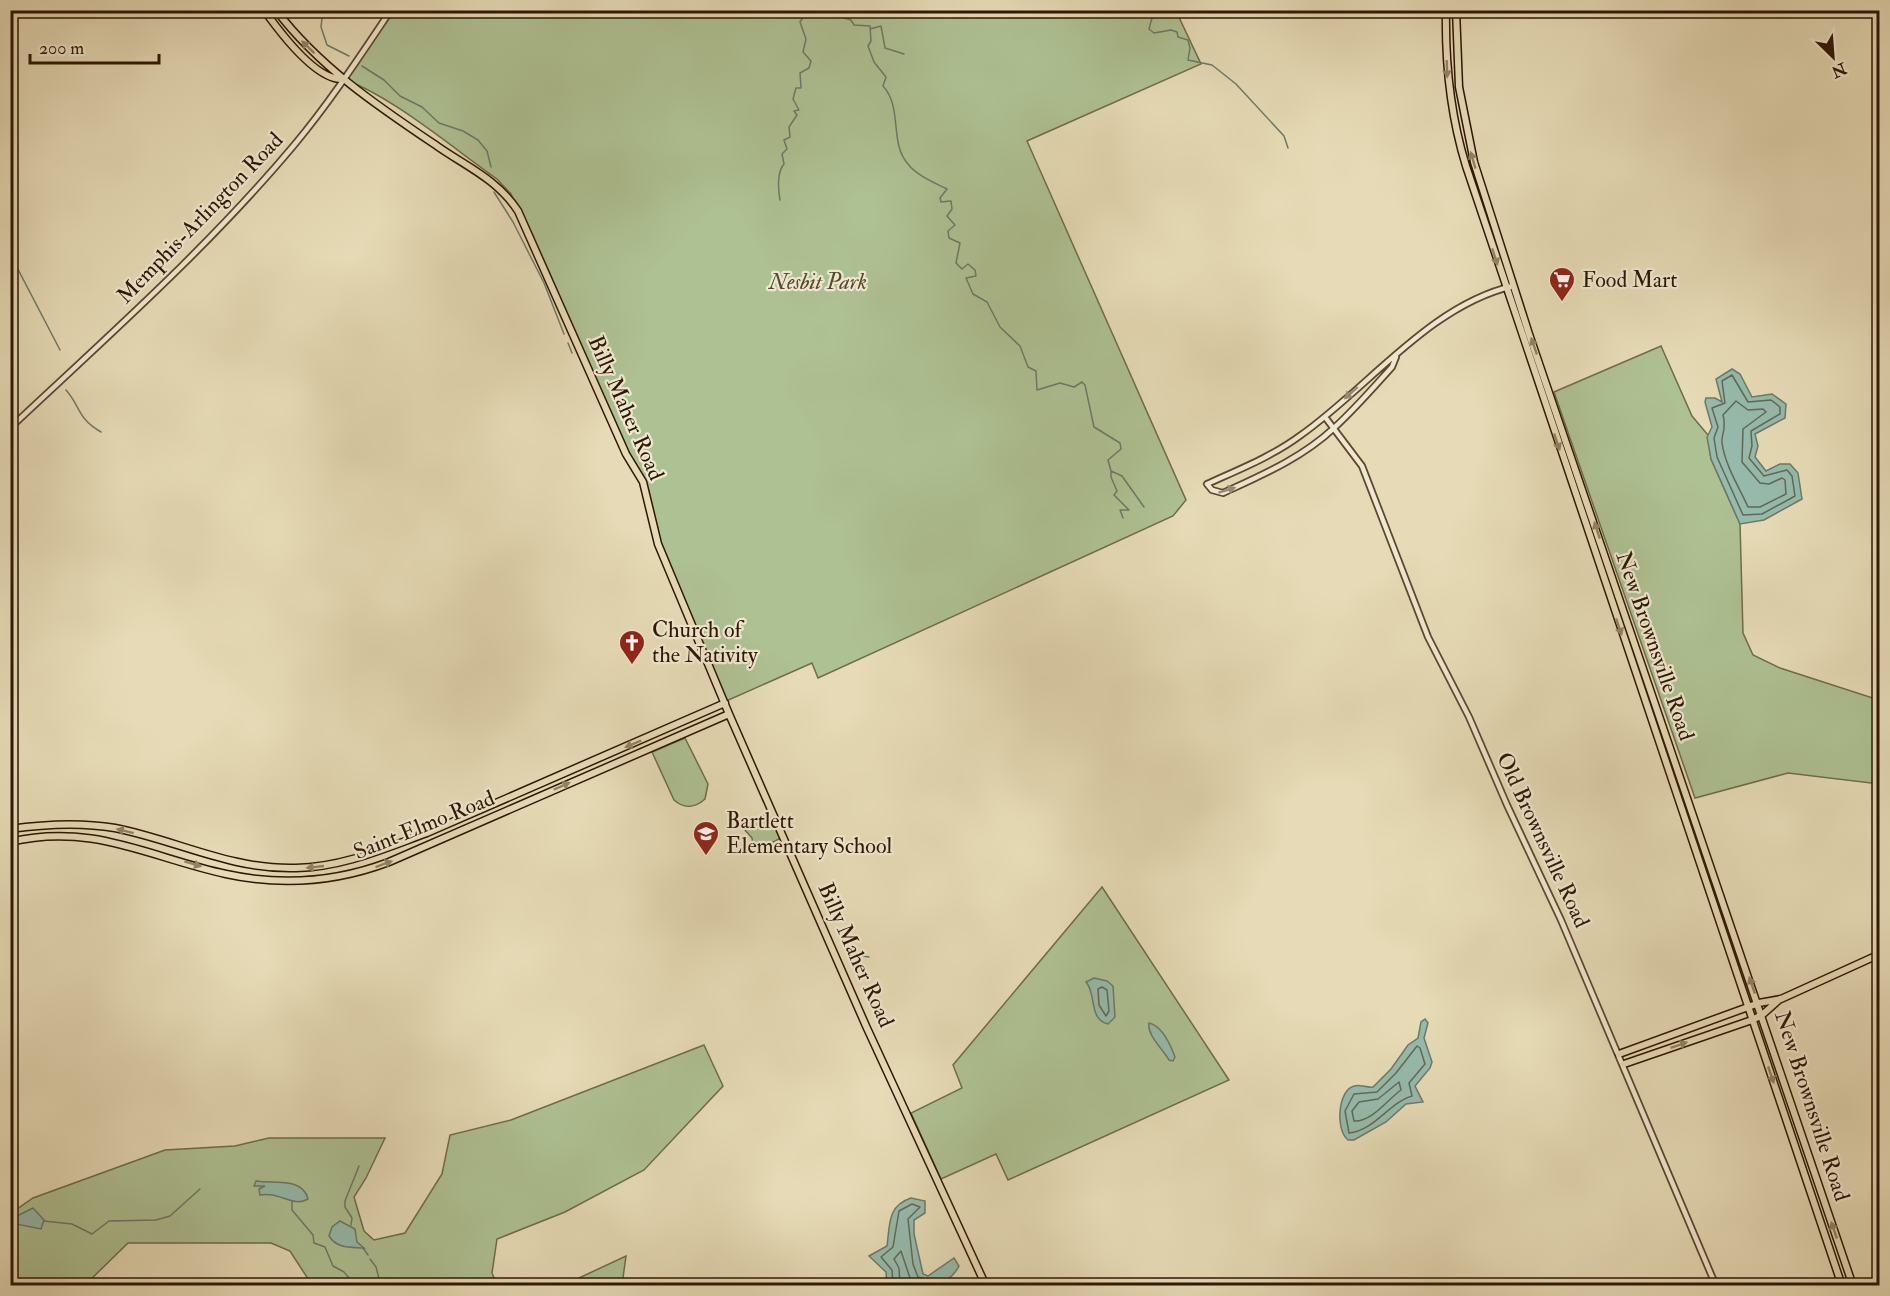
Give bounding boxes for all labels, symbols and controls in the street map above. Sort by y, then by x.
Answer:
scale bar [30,27,159,65]
north arrow [1803,27,1863,87]
text: 200 m [39,37,84,60]
one-way arrow [301,40,316,54]
text: N [1828,57,1851,82]
one-way arrow [1442,59,1452,78]
street label: Memphis-Arlington Road [111,126,290,310]
one-way arrow [1468,151,1478,169]
one-way arrow [1491,248,1500,266]
supermarket icon: Food Mart [1547,265,1577,303]
place label: Food Mart [1582,266,1677,294]
park label: Nesbit Park [768,268,867,296]
street label: Billy Maher Road [582,331,670,485]
one-way arrow [1528,337,1538,355]
one-way arrow [1344,386,1359,399]
one-way arrow [1552,433,1562,451]
one-way arrow [1218,485,1236,494]
one-way arrow [1591,521,1601,539]
street label: New Brownsville Road [1609,548,1701,744]
place label: Church of the Nativity [652,616,758,669]
one-way arrow [1615,618,1625,636]
church icon: Church of the Nativity [617,628,647,666]
one-way arrow [624,740,642,749]
street label: Old Brownsville Road [1490,748,1596,932]
one-way arrow [554,781,572,791]
street label: Saint Elmo Road [349,784,499,866]
place label: Bartlett Elementary School [726,807,892,860]
school or university icon: Bartlett Elementary School [691,819,721,857]
one-way arrow [116,826,134,835]
one-way arrow [375,859,393,869]
one-way arrow [184,860,202,869]
one-way arrow [305,862,324,872]
street label: Billy Maher Road [812,878,900,1032]
one-way arrow [1747,976,1757,994]
street label: New Brownsville Road [1768,1007,1856,1205]
one-way arrow [1670,1040,1688,1050]
one-way arrow [1766,1066,1776,1084]
one-way arrow [1829,1221,1839,1239]

